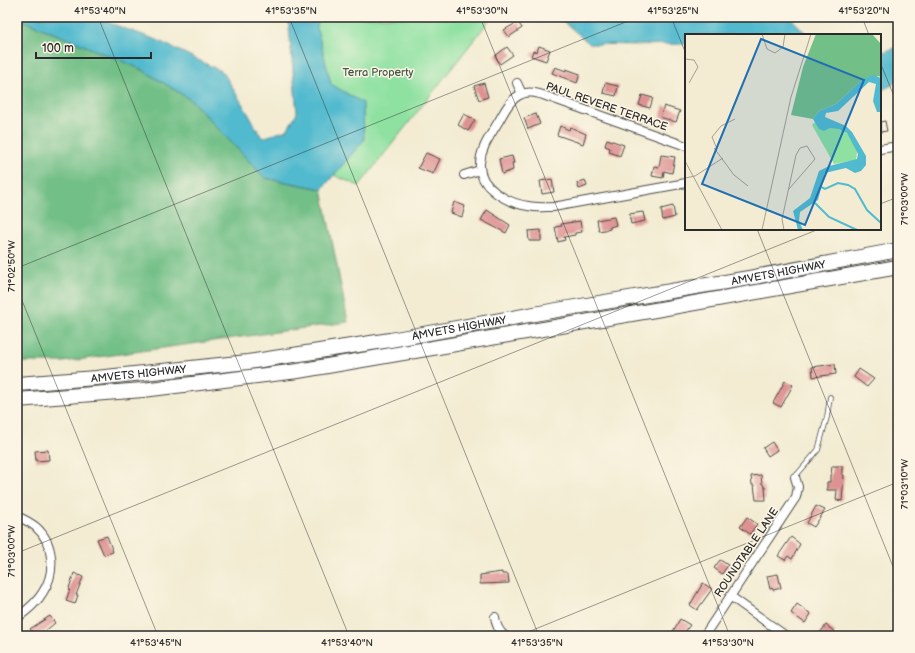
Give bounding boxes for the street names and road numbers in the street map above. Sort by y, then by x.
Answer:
street label: PAUL REVERE TERRACE [544,80,669,133]
street label: AMVETS HIGHWAY [730,258,827,288]
street label: AMVETS HIGHWAY [411,313,508,343]
street label: AMVETS HIGHWAY [90,362,187,385]
street label: ROUNDTABLE LANE [712,505,781,599]

